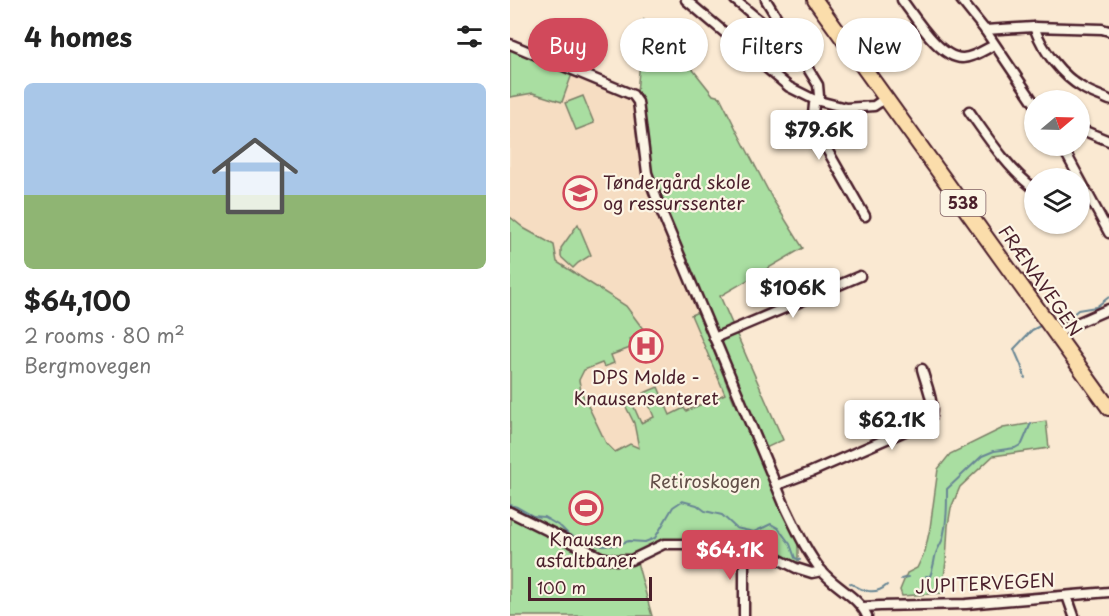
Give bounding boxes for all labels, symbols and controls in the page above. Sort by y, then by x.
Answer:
text: 4 homes [24,17,132,56]
chip: Buy [528,18,608,72]
chip: Rent [620,18,708,72]
chip: Filters [720,18,824,72]
chip: New [836,18,922,72]
icon: filters [453,20,486,53]
north arrow [1024,90,1090,156]
map controls [1024,90,1090,234]
pin: $79.6K [770,110,868,161]
text: $79.6K [784,114,854,144]
icon: home [201,122,309,230]
place label: Tøndergård skole og ressurssenter [603,168,751,216]
button: layers [1024,168,1090,234]
school or university icon: Tøndergård skole og ressurssenter [562,175,598,211]
road number: 538 [940,190,986,216]
street label: FRÆNAVEGEN [993,219,1090,341]
pin: $106K [751,268,835,319]
text: $106K [760,272,826,302]
text: $64,100 [24,281,131,320]
text: 2 rooms · 80 m² [24,320,185,350]
hospital icon: DPS Molde - Knausensenteret [628,328,664,364]
text: Bergmovegen [24,350,151,380]
place label: DPS Molde - Knausensenteret [573,363,719,411]
pin: $62.1K [843,400,941,451]
text: $62.1K [858,404,926,434]
park label: Retiroskogen [650,467,760,494]
sports icon: Knausen asfaltbaner [568,490,604,526]
place label: Knausen asfaltbaner [536,525,637,573]
pin: $64.1K [681,530,779,581]
text: $64.1K [696,534,764,564]
street label: JUPITERVEGEN [914,565,1055,600]
scale bar [528,574,652,602]
text: 100 m [537,575,586,599]

